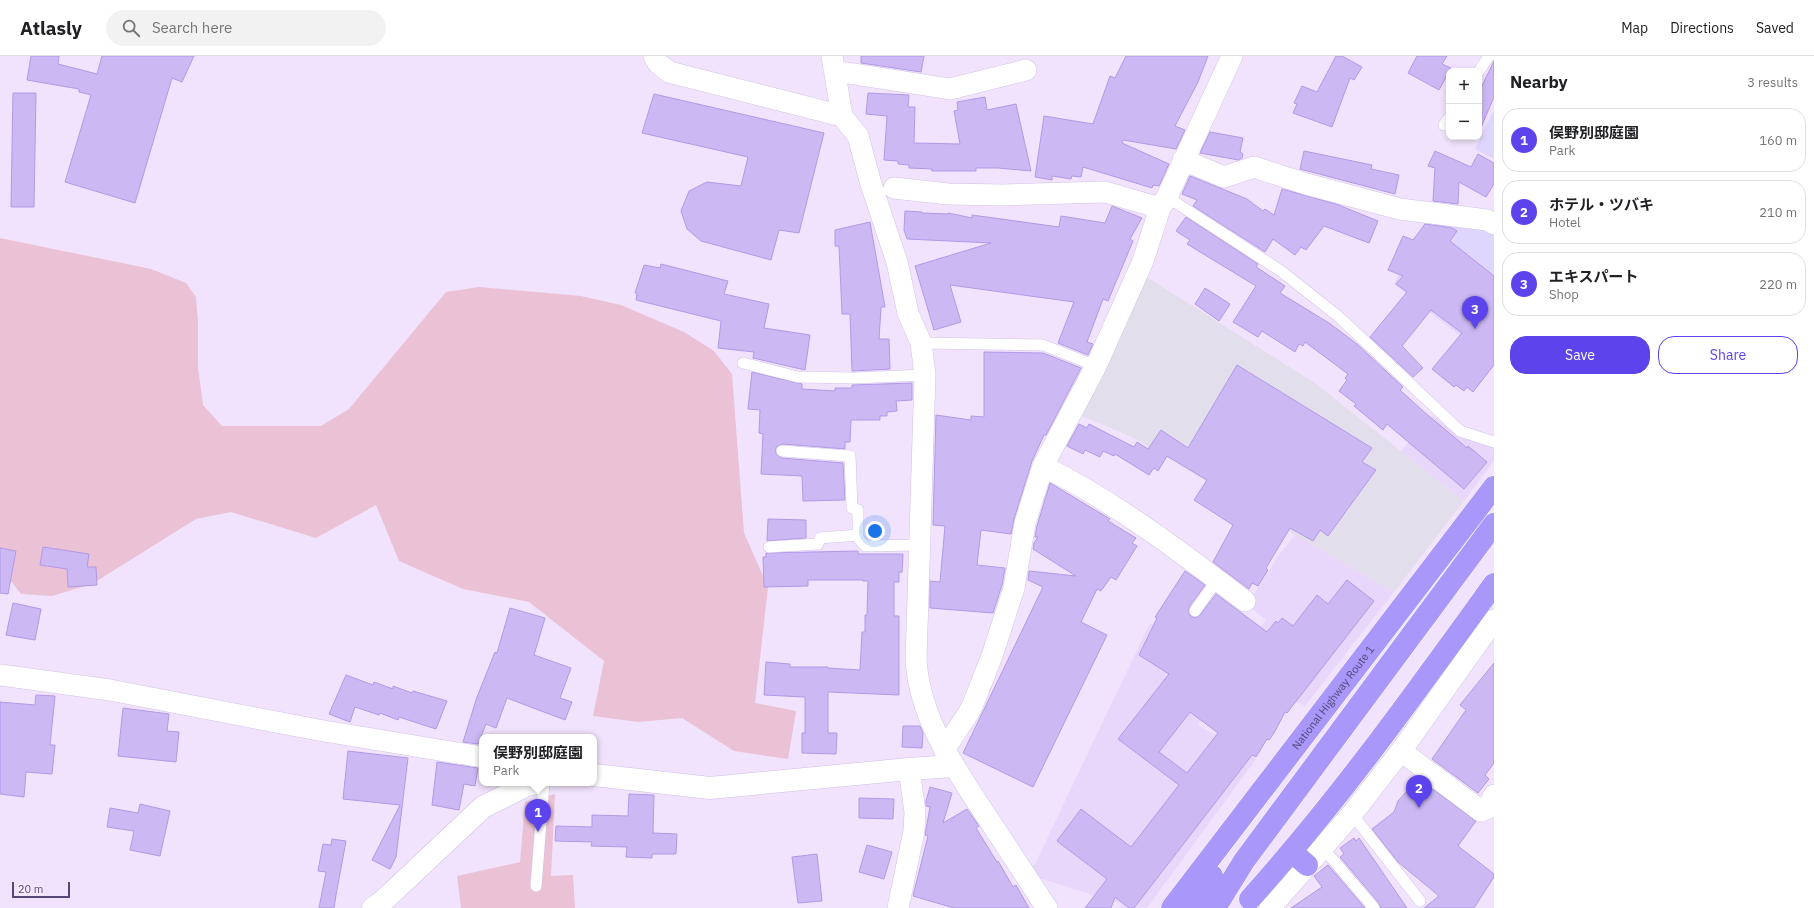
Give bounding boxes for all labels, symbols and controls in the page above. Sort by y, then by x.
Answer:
search box [106,10,386,46]
text: Atlasly [20,16,82,40]
icon: search [120,17,142,39]
text: Search here [152,18,232,37]
text: Map [1621,19,1648,37]
text: Directions [1670,19,1734,37]
text: Saved [1756,19,1794,37]
map controls [1446,68,1482,140]
button: + [1446,68,1482,104]
text: Nearby [1510,71,1568,93]
text: 3 results [1747,74,1798,91]
button: − [1446,104,1482,140]
text: 俣野別邸庭園 [1549,123,1639,142]
text: 1 [1520,132,1528,149]
text: 160 m [1759,132,1797,149]
text: Park [1549,142,1575,159]
text: ホテル・ツバキ [1549,195,1654,214]
text: 2 [1520,204,1528,221]
text: 210 m [1759,204,1797,221]
text: Hotel [1549,214,1581,231]
text: エキスパート [1549,267,1639,286]
text: 3 [1520,276,1528,293]
text: 220 m [1759,276,1797,293]
text: Shop [1549,286,1579,303]
pin: 3 [1462,296,1488,329]
button: Save [1510,336,1650,374]
button: Share [1658,336,1798,374]
your location [865,521,885,541]
street label: National Highway Route 1 [1289,642,1377,752]
popup [479,734,597,786]
text: 俣野別邸庭園 [493,743,583,762]
text: Park [493,762,519,779]
pin: 2 [1406,775,1432,808]
pin: 1 [525,799,551,832]
scale bar [12,880,70,899]
text: 20 m [18,882,43,896]

